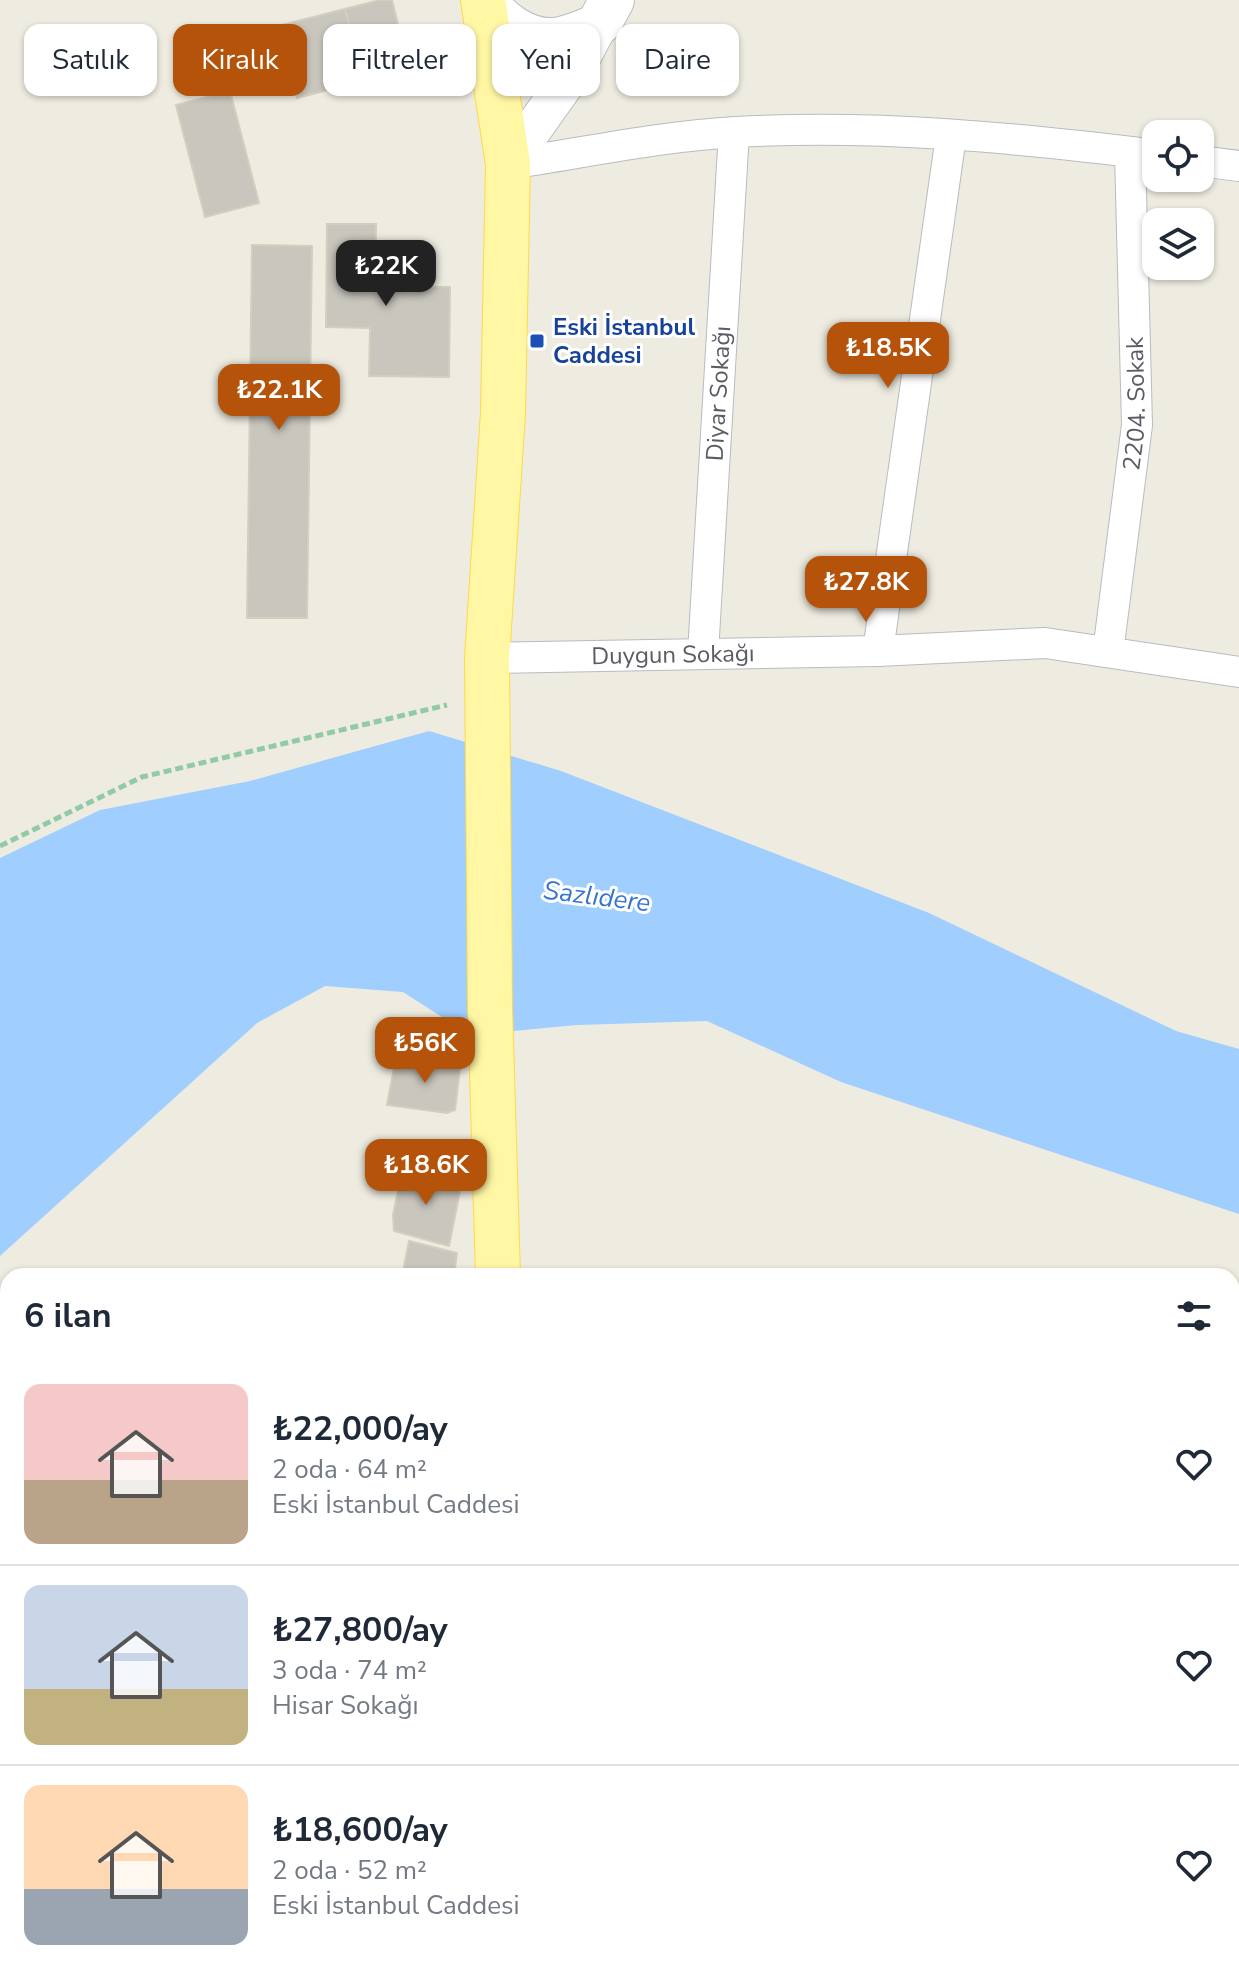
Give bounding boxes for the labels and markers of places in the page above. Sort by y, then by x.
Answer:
pin: ₺22K [339,240,433,308]
place label: Eski İstanbul Caddesi [553,311,695,371]
pin: ₺18.5K [823,322,953,390]
marker: Eski İstanbul Caddesi [528,332,546,350]
pin: ₺22.1K [214,364,344,432]
pin: ₺27.8K [801,556,931,624]
pin: ₺56K [378,1017,472,1085]
pin: ₺18.6K [361,1139,491,1207]

